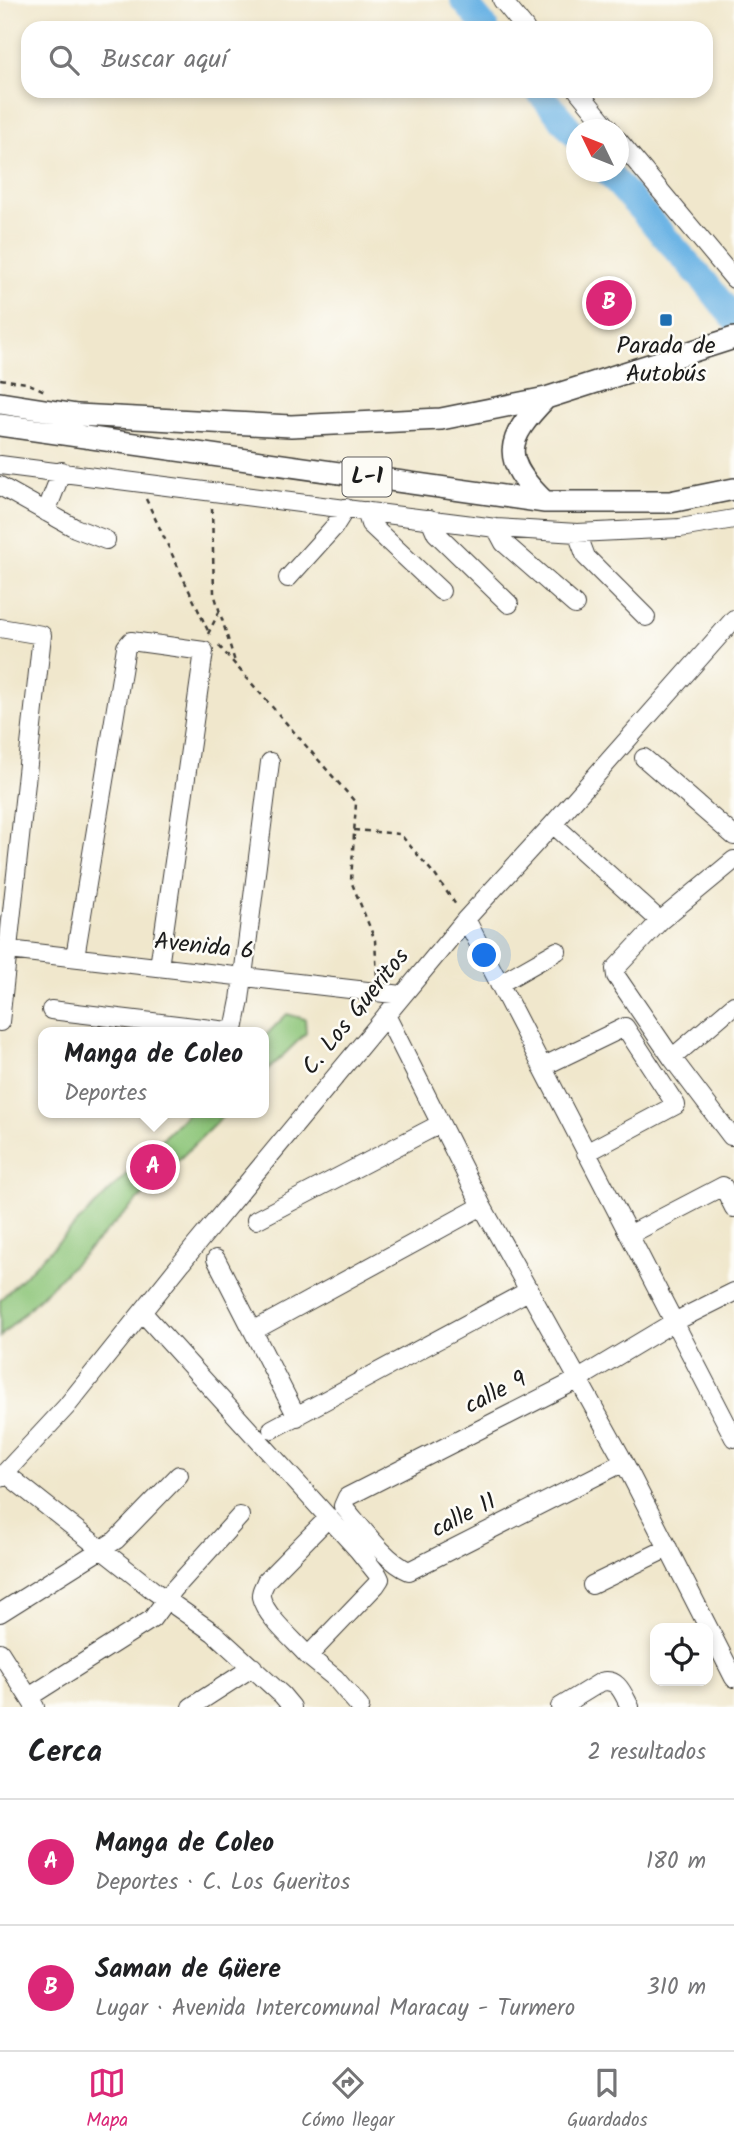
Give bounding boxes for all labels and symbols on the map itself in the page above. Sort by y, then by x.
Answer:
north arrow [566,119,629,182]
pin: B [586,277,632,329]
marker: Parada de Autobús [658,312,674,328]
place label: Parada de Autobús [616,327,716,394]
road number: L-1 [342,457,392,496]
street label: Avenida 6 [152,922,256,972]
your location [467,938,501,972]
street label: C. Los Gueritos [292,940,420,1084]
pin: A [130,1141,176,1193]
street label: calle 9 [458,1361,534,1425]
street label: calle 11 [424,1483,504,1549]

